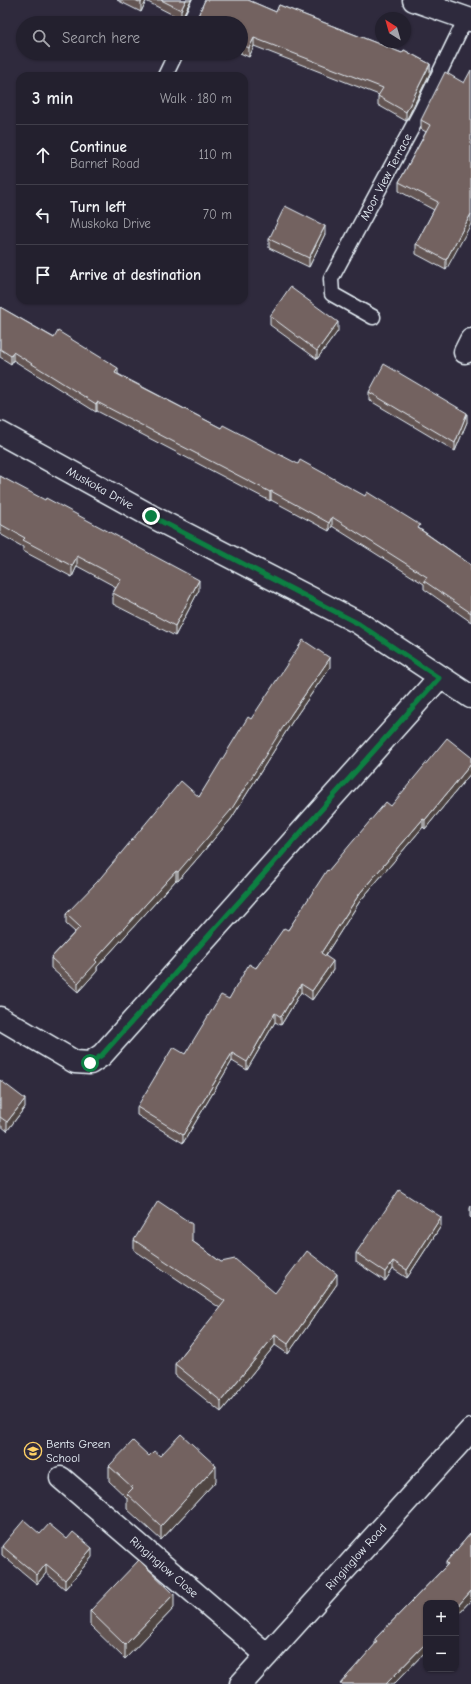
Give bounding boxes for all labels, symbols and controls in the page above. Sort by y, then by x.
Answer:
north arrow [375,12,411,48]
search box [16,16,248,60]
icon: search [30,27,52,49]
text: Search here [62,29,140,47]
text: 3 min [32,89,73,108]
text: Walk · 180 m [160,91,232,106]
street label: Moor View Terrace [357,131,415,223]
text: Continue [70,138,127,156]
icon: ahead [32,144,54,166]
text: 110 m [199,147,232,162]
text: Barnet Road [70,156,140,171]
text: Turn left [70,198,126,216]
icon: left [32,204,54,226]
text: 70 m [203,207,232,222]
text: Muskoka Drive [70,216,151,231]
icon: arrive [32,264,54,286]
text: Arrive at destination [70,266,201,284]
street label: Muskoka Drive [64,464,136,512]
route end [142,507,160,525]
route start [81,1054,99,1072]
place label: Bents Green School [46,1437,110,1465]
school or university icon: Bents Green School [23,1441,43,1461]
street label: Ringinglow Road [323,1521,389,1593]
street label: Ringinglow Close [127,1534,201,1600]
map controls [423,1600,459,1672]
button: + [423,1600,459,1636]
button: − [423,1636,459,1672]

